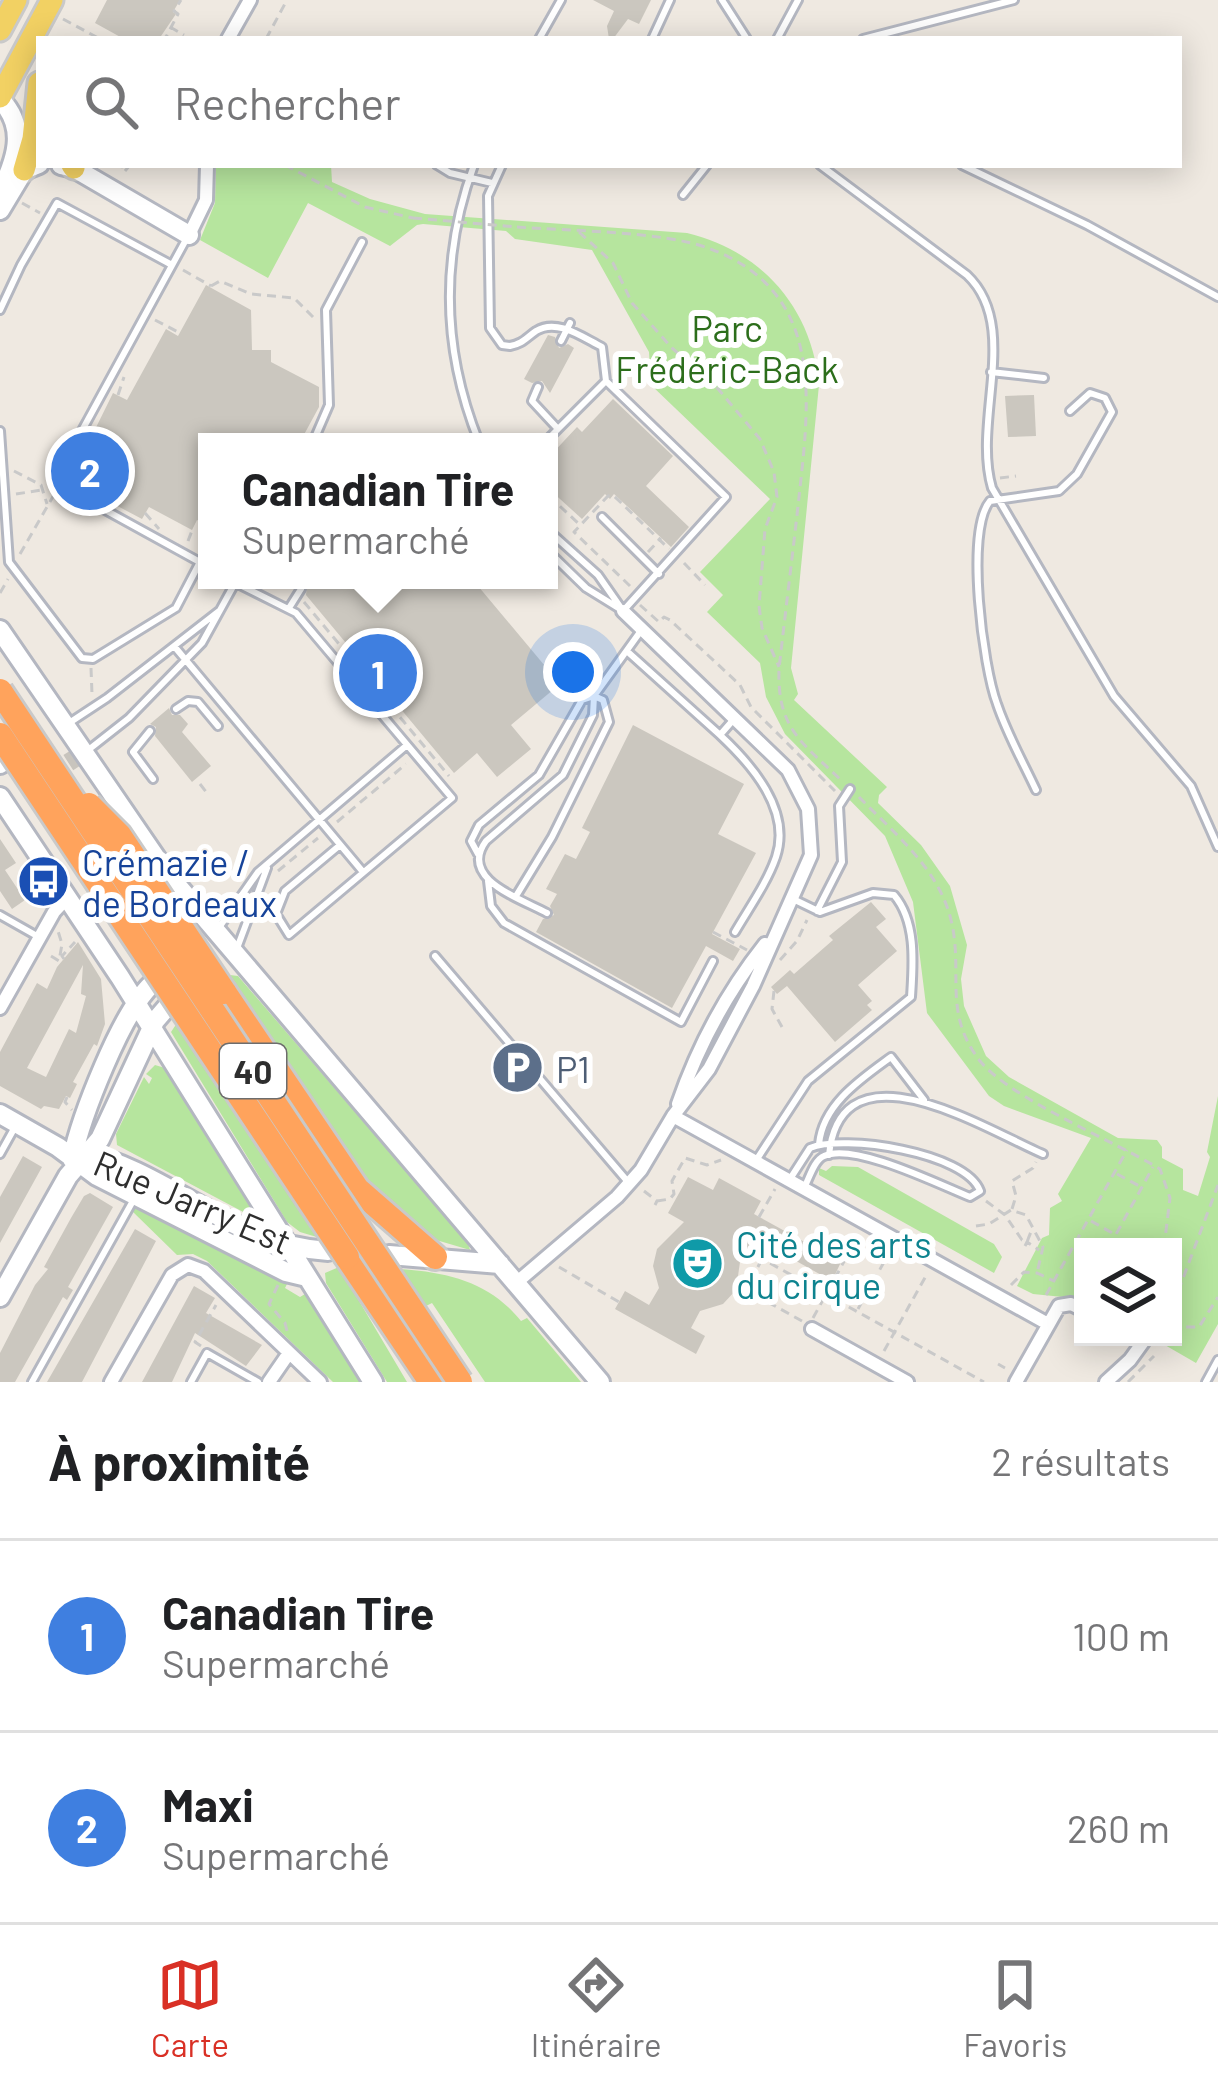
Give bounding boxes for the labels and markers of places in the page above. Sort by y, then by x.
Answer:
pin: 2 [51,426,129,516]
pin: 1 [339,628,417,718]
place label: Crémazie / de Bordeaux [82,840,277,924]
bus stop icon: Crémazie / de Bordeaux [15,854,71,910]
parking icon: P1 [489,1040,545,1096]
place label: P1 [556,1047,590,1090]
place label: Cité des arts du cirque [736,1222,931,1306]
theatre icon: Cité des arts du cirque [669,1236,725,1292]

